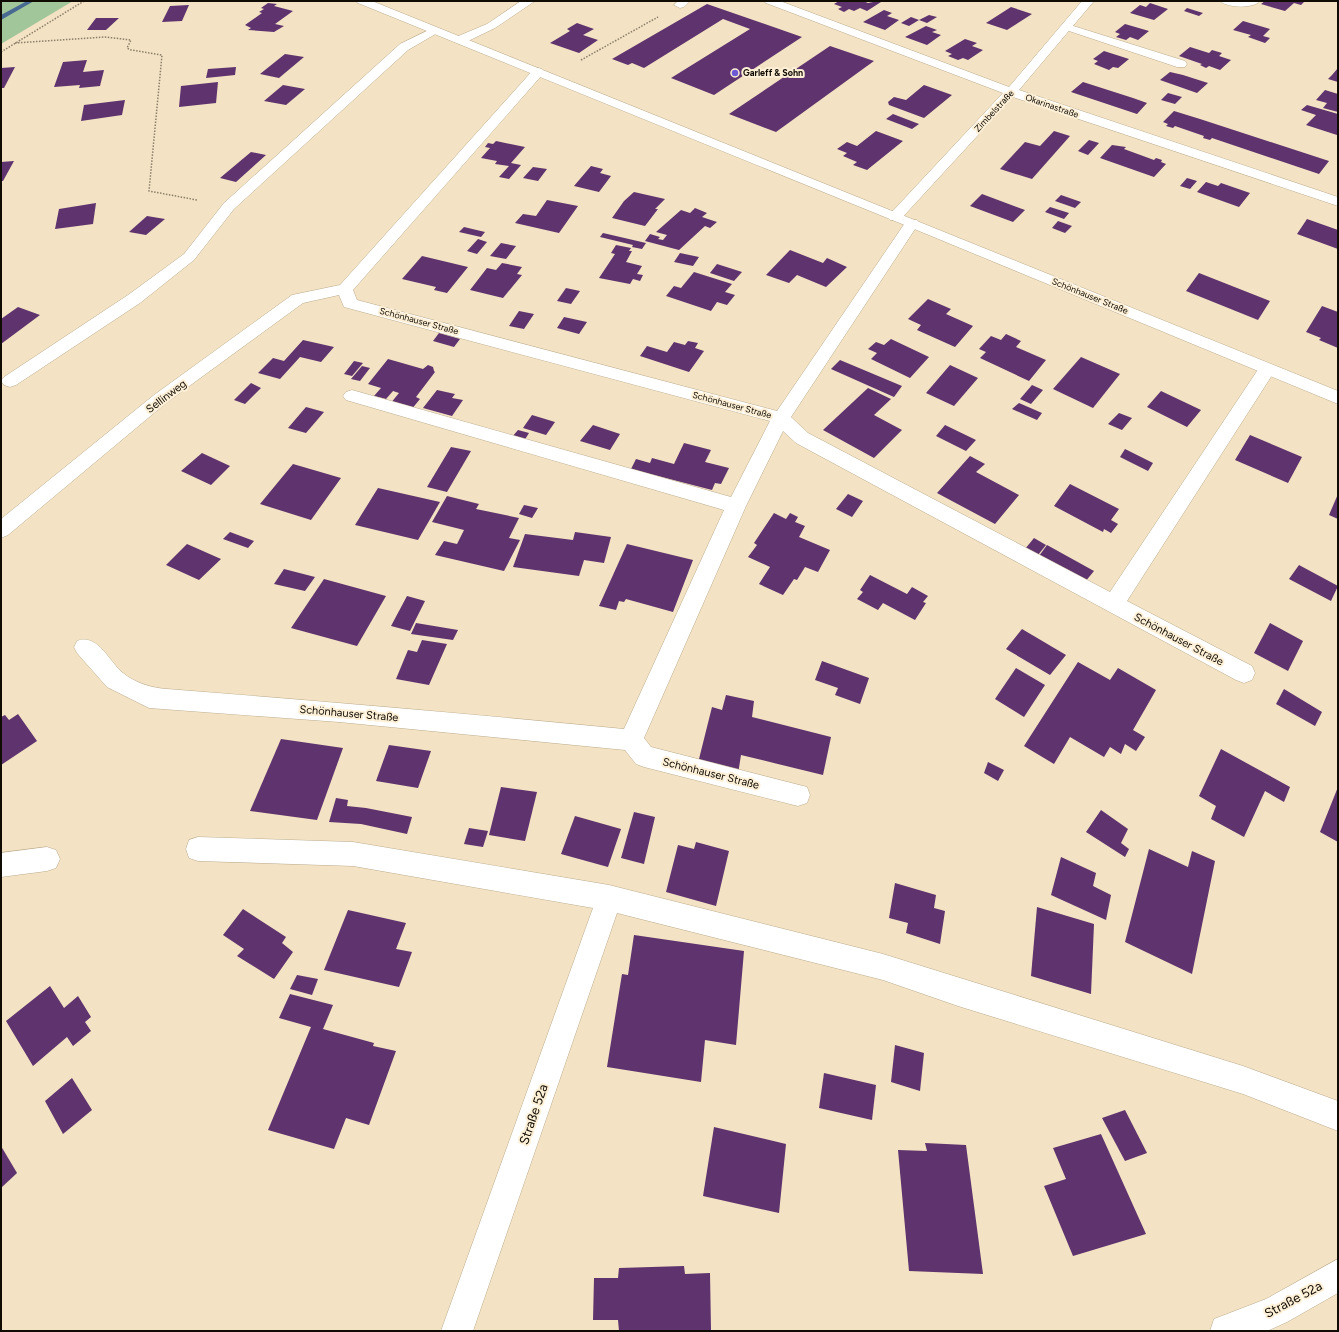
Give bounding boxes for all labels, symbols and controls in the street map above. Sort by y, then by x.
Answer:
place label: Garleff & Sohn [743,67,803,78]
marker: Garleff & Sohn [730,68,740,78]
street label: Zimbelstraße [972,88,1016,134]
street label: Okarinastraße [1024,91,1080,120]
street label: Schönhauser Straße [1050,275,1130,316]
street label: Schönhauser Straße [378,305,460,336]
street label: Sellinweg [144,377,189,416]
street label: Schönhauser Straße [691,389,773,420]
street label: Schönhauser Straße [1132,610,1226,668]
street label: Schönhauser Straße [299,703,399,724]
street label: Schönhauser Straße [661,755,761,792]
street label: Straße 52a [516,1082,551,1146]
street label: Straße 52a [1262,1278,1325,1321]

